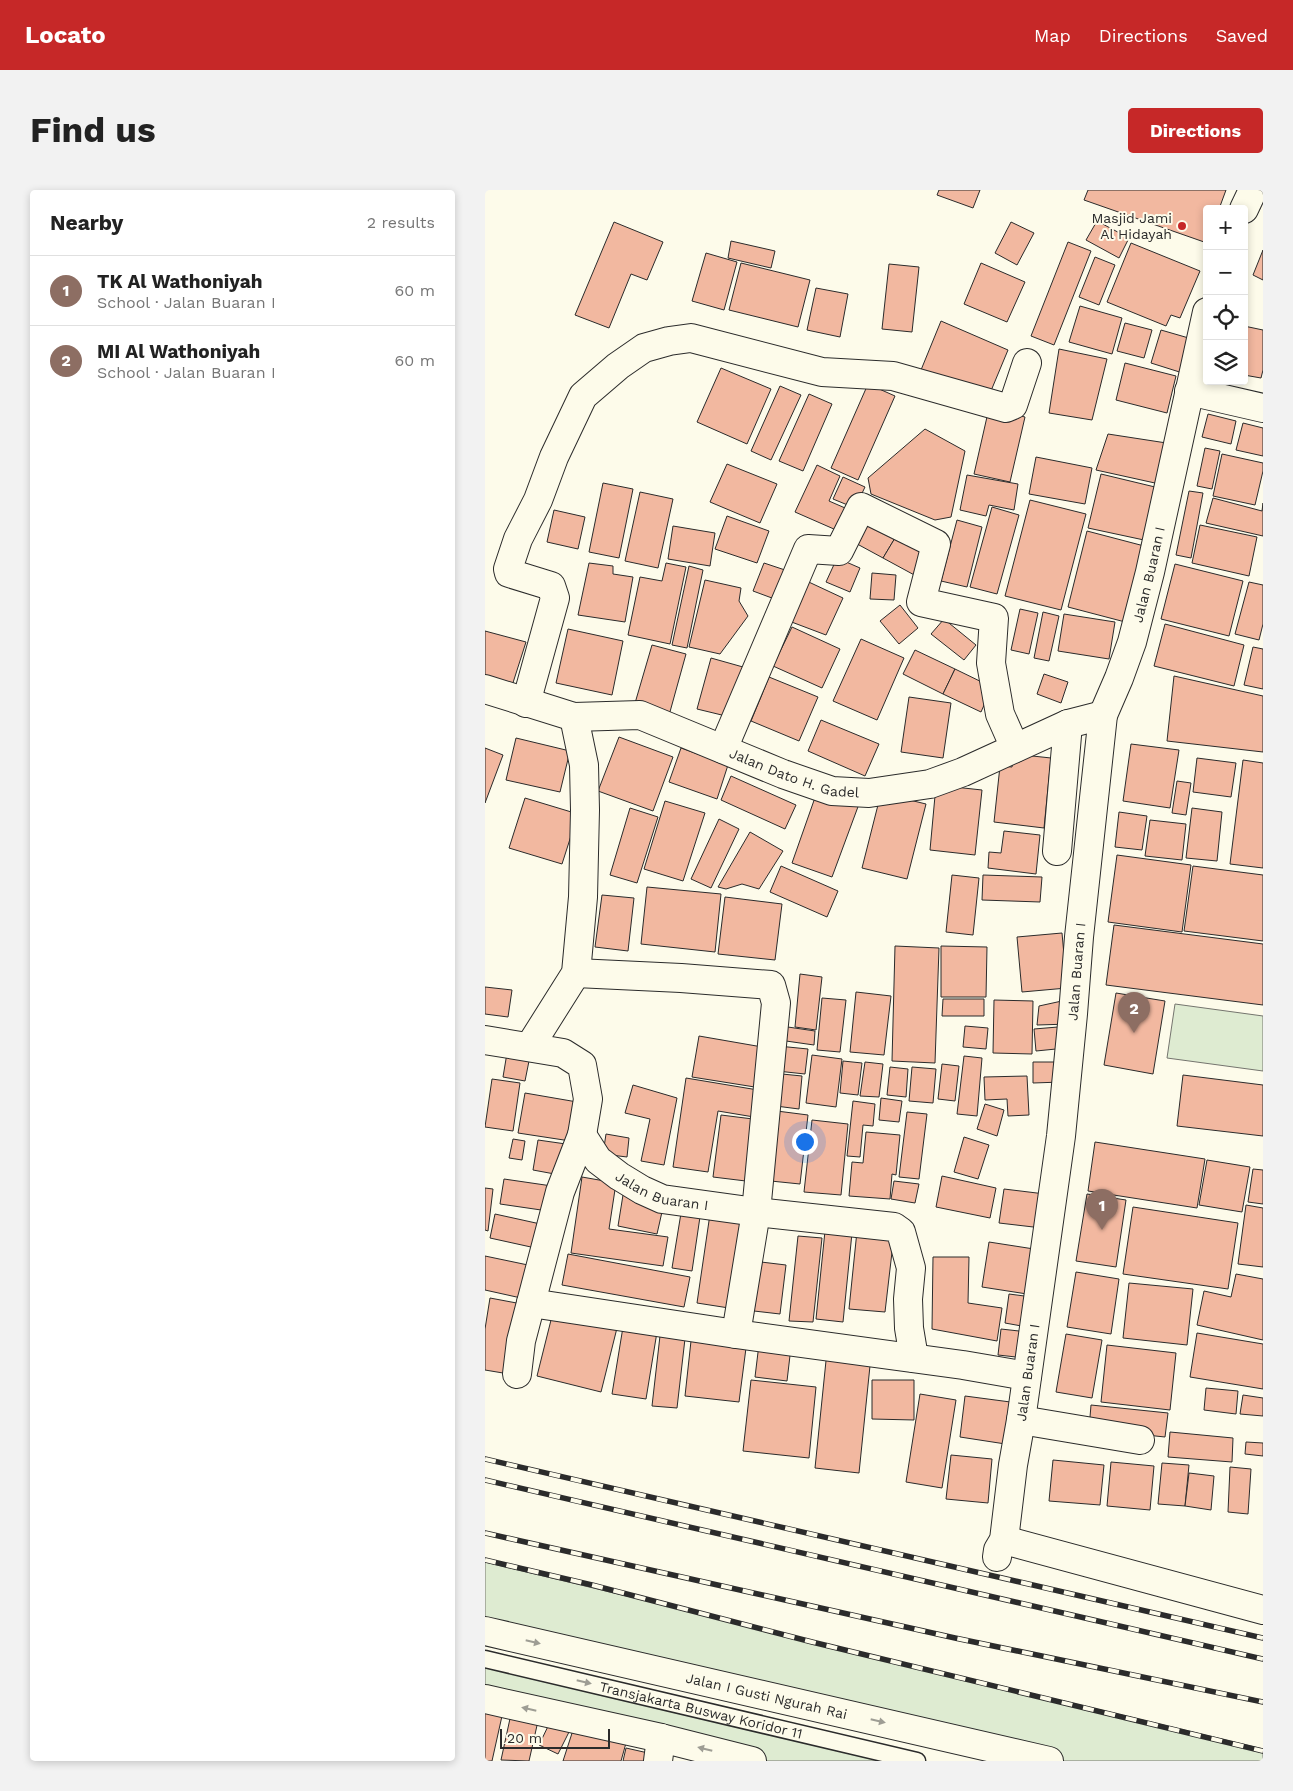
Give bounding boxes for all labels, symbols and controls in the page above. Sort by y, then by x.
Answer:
text: Locato [25,21,106,49]
text: Map [1034,25,1071,46]
text: Directions [1099,25,1188,46]
text: Saved [1216,25,1268,46]
button: Directions [1128,108,1263,153]
text: Find us [30,109,156,151]
map controls [1203,205,1248,385]
button: + [1203,205,1248,250]
text: Nearby [50,210,123,235]
place label: Masjid Jami Al Hidayah [1092,210,1172,242]
text: 2 results [367,213,435,232]
marker: Masjid Jami Al Hidayah [1176,220,1188,232]
button: − [1203,250,1248,295]
text: TK Al Wathoniyah [97,270,262,293]
text: 1 [63,281,69,300]
text: 60 m [395,281,435,300]
text: School · Jalan Buaran I [97,293,276,312]
button: locate [1203,295,1248,340]
text: MI Al Wathoniyah [97,340,260,363]
button: layers [1203,340,1248,385]
text: 2 [61,351,71,370]
text: 60 m [395,351,435,370]
text: School · Jalan Buaran I [97,363,276,382]
street label: Jalan Buaran I [1129,525,1168,624]
street label: Jalan Dato H. Gadel [727,745,860,800]
street label: Jalan Buaran I [1064,922,1089,1021]
pin: 2 [1118,992,1150,1033]
your location [792,1129,818,1155]
street label: Jalan Buaran I [613,1168,709,1213]
pin: 1 [1086,1189,1118,1230]
street label: Jalan Buaran I [1013,1323,1042,1422]
one-way arrow [525,1638,540,1646]
street label: Jalan I Gusti Ngurah Rai [684,1670,849,1722]
one-way arrow [576,1678,591,1686]
street label: Transjakarta Busway Koridor 11 [598,1678,804,1742]
one-way arrow [522,1705,537,1713]
one-way arrow [871,1717,886,1725]
scale bar [500,1726,610,1749]
text: 20 m [507,1730,542,1746]
one-way arrow [697,1745,712,1753]

